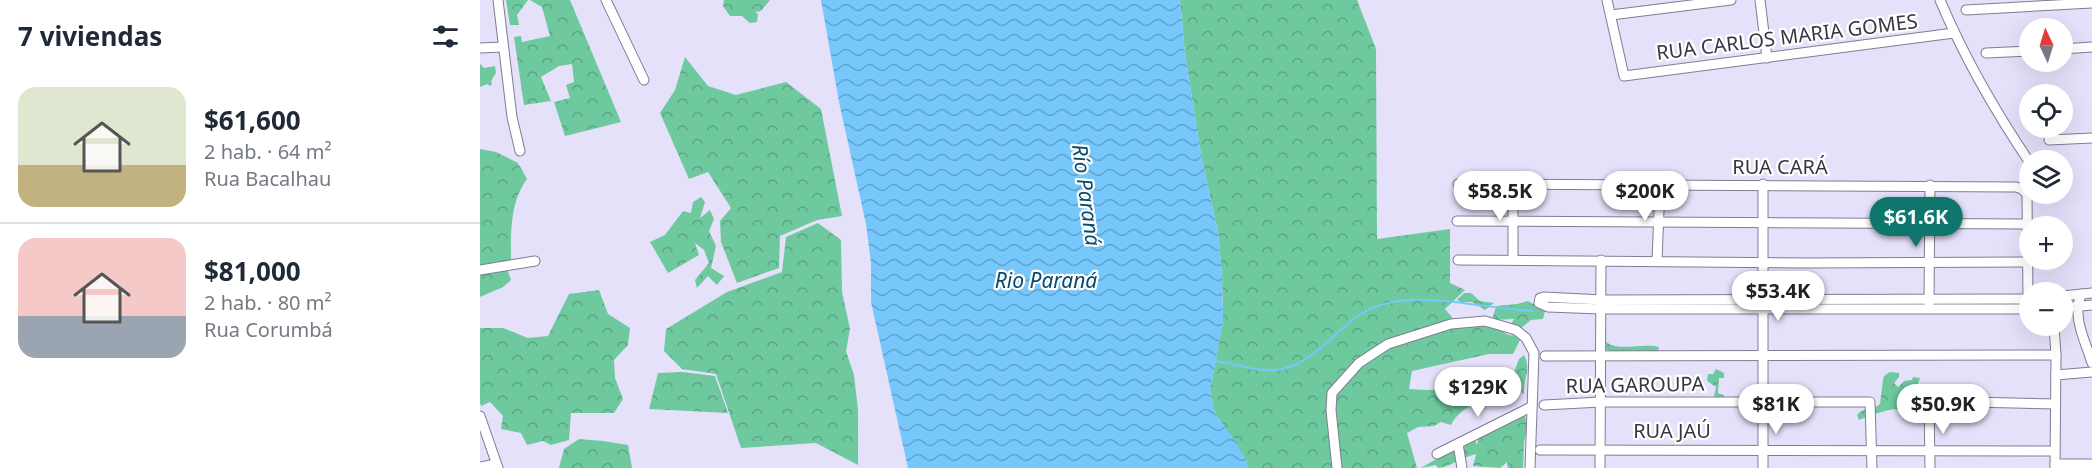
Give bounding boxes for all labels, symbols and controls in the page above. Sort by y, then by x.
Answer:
street label: RUA CARLOS MARIA GOMES [1655,7,1919,66]
text: 7 viviendas [18,18,162,54]
north arrow [2019,18,2073,72]
map controls [2019,18,2073,336]
icon: filters [429,20,462,53]
button: locate [2019,84,2073,138]
text: $61,600 [204,102,301,138]
icon: home [66,111,138,183]
text: 2 hab. · 64 m² [204,138,331,165]
water label: Río Paraná [1066,142,1108,248]
button: layers [2019,150,2073,204]
street label: RUA CARÁ [1732,153,1828,180]
text: Rua Bacalhau [204,165,331,192]
pin: $58.5K [1451,171,1549,222]
pin: $200K [1603,171,1687,222]
text: $58.5K [1468,177,1532,204]
text: $200K [1615,177,1675,204]
pin: $61.6K [1867,197,1965,248]
text: $61.6K [1884,203,1948,230]
button: + [2019,216,2073,270]
text: $81,000 [204,253,301,289]
icon: home [66,262,138,334]
water label: Rio Paraná [995,266,1097,294]
pin: $53.4K [1729,271,1827,322]
text: $53.4K [1746,277,1810,304]
button: − [2019,282,2073,336]
text: 2 hab. · 80 m² [204,289,331,316]
text: Rua Corumbá [204,316,333,343]
pin: $129K [1436,367,1520,418]
street label: RUA GAROUPA [1565,370,1705,399]
text: $129K [1448,373,1508,400]
pin: $81K [1740,384,1812,435]
pin: $50.9K [1894,384,1992,435]
text: $81K [1752,390,1800,417]
text: $50.9K [1911,390,1975,417]
street label: RUA JAÚ [1633,417,1711,444]

